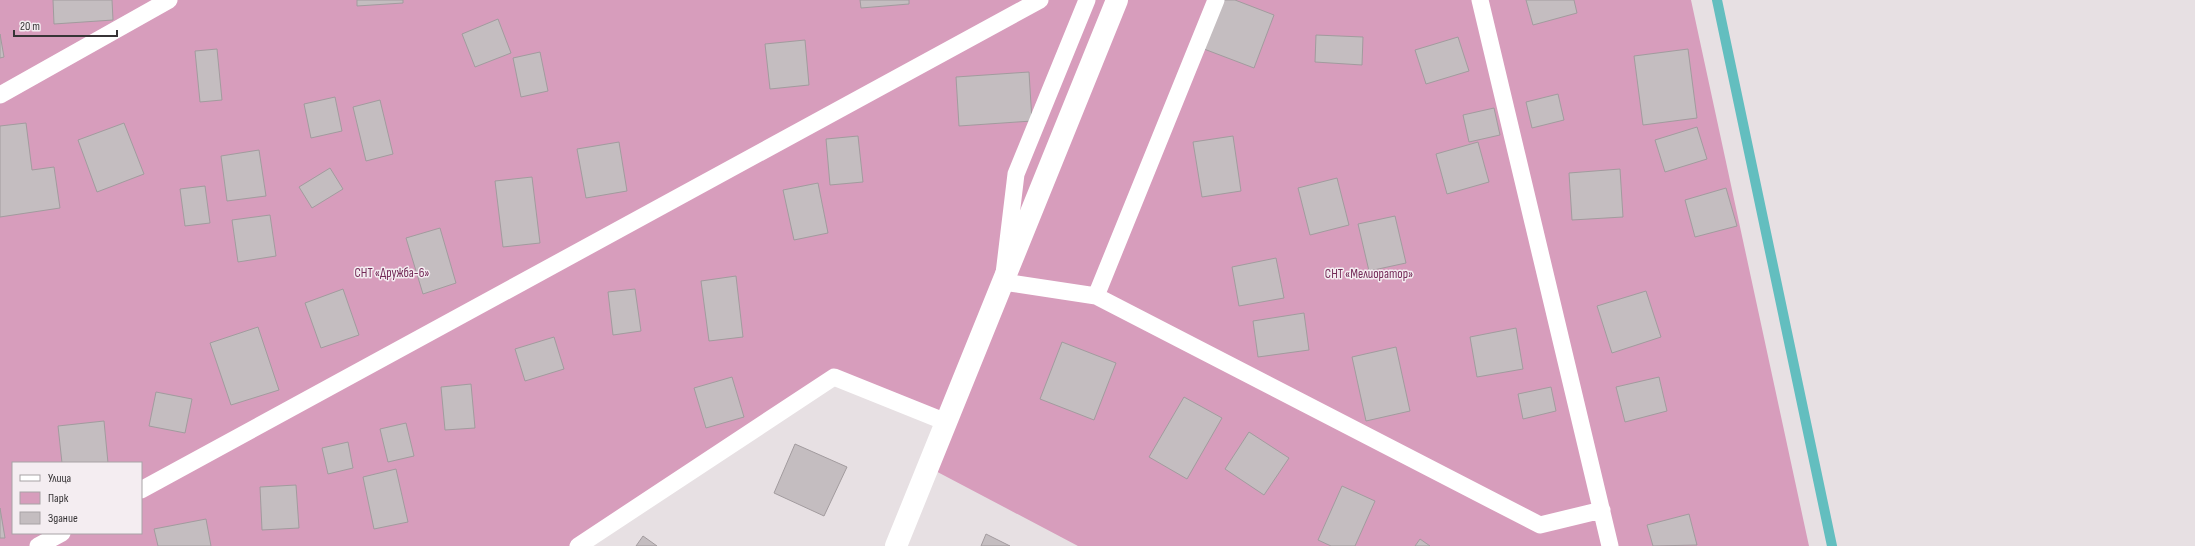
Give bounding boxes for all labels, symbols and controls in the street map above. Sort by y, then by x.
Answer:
scale bar [14,12,117,38]
text: 20 m [20,19,40,34]
park label: СНТ «Дружба-6» [355,265,429,281]
park label: СНТ «Мелиоратор» [1325,266,1413,282]
legend [12,462,142,534]
text: Улица [48,471,72,486]
text: Парк [48,491,69,506]
text: Здание [48,511,78,526]

